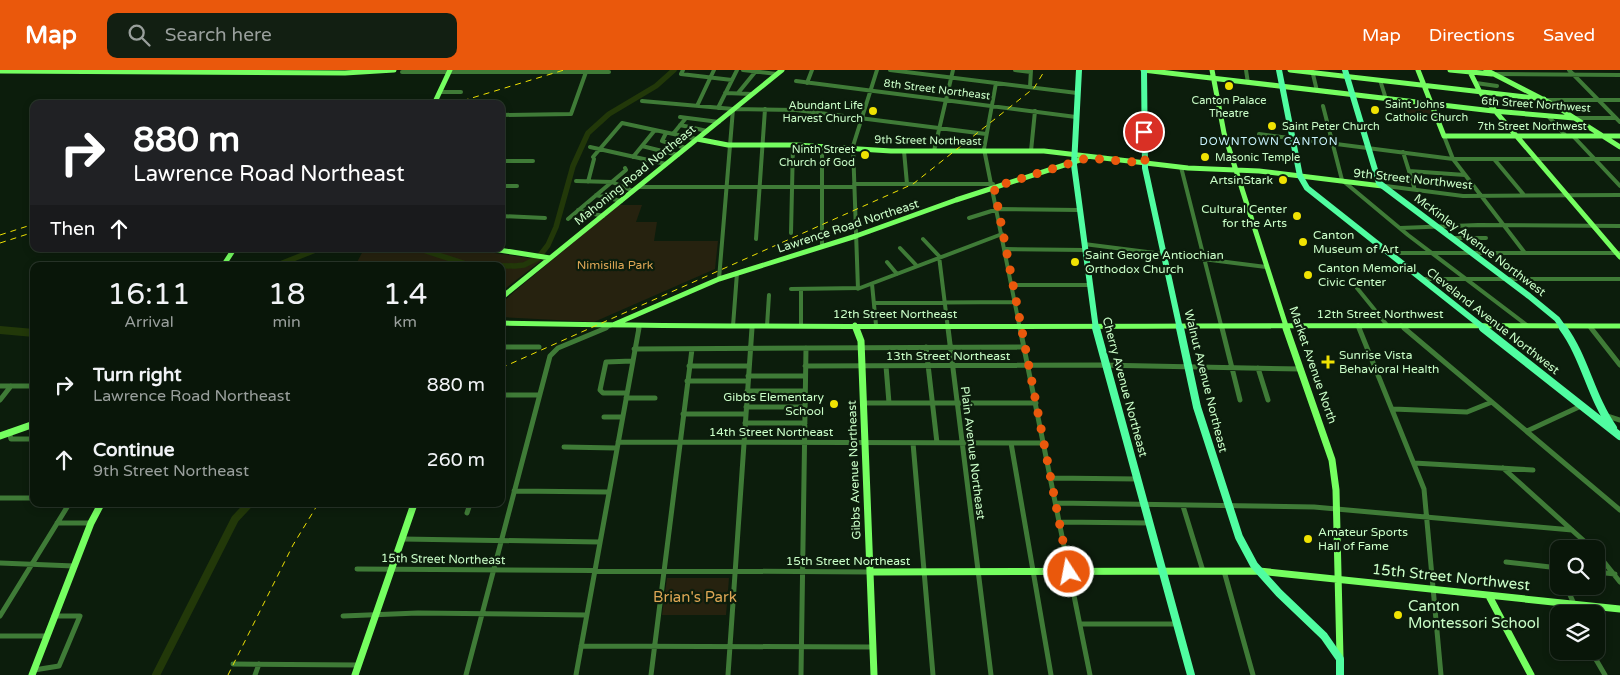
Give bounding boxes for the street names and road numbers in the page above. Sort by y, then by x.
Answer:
street label: 8th Street Northeast [883,77,991,102]
street label: 6th Street Northwest [1481,94,1591,115]
street label: 7th Street Northwest [1477,120,1587,133]
street label: Mahoning Road Northeast [572,122,699,228]
street label: 9th Street Northeast [874,133,982,148]
street label: 9th Street Northwest [1353,166,1474,192]
street label: McKinley Avenue Northwest [1411,191,1549,299]
street label: Lawrence Road Northeast [775,196,921,256]
street label: Cleveland Avenue Northwest [1424,265,1562,377]
street label: Market Avenue North [1286,304,1340,426]
street label: 12th Street Northeast [833,307,958,321]
street label: 12th Street Northwest [1316,307,1444,321]
street label: Walnut Avenue Northeast [1181,308,1231,454]
street label: Cherry Avenue Northeast [1100,315,1151,459]
street label: 13th Street Northeast [886,349,1011,363]
street label: Plain Avenue Northeast [958,385,988,521]
street label: Gibbs Avenue Northeast [845,400,863,540]
street label: 14th Street Northeast [709,425,834,439]
street label: 15th Street Northeast [381,551,506,567]
street label: 15th Street Northeast [786,554,911,568]
street label: 15th Street Northwest [1371,560,1531,594]

